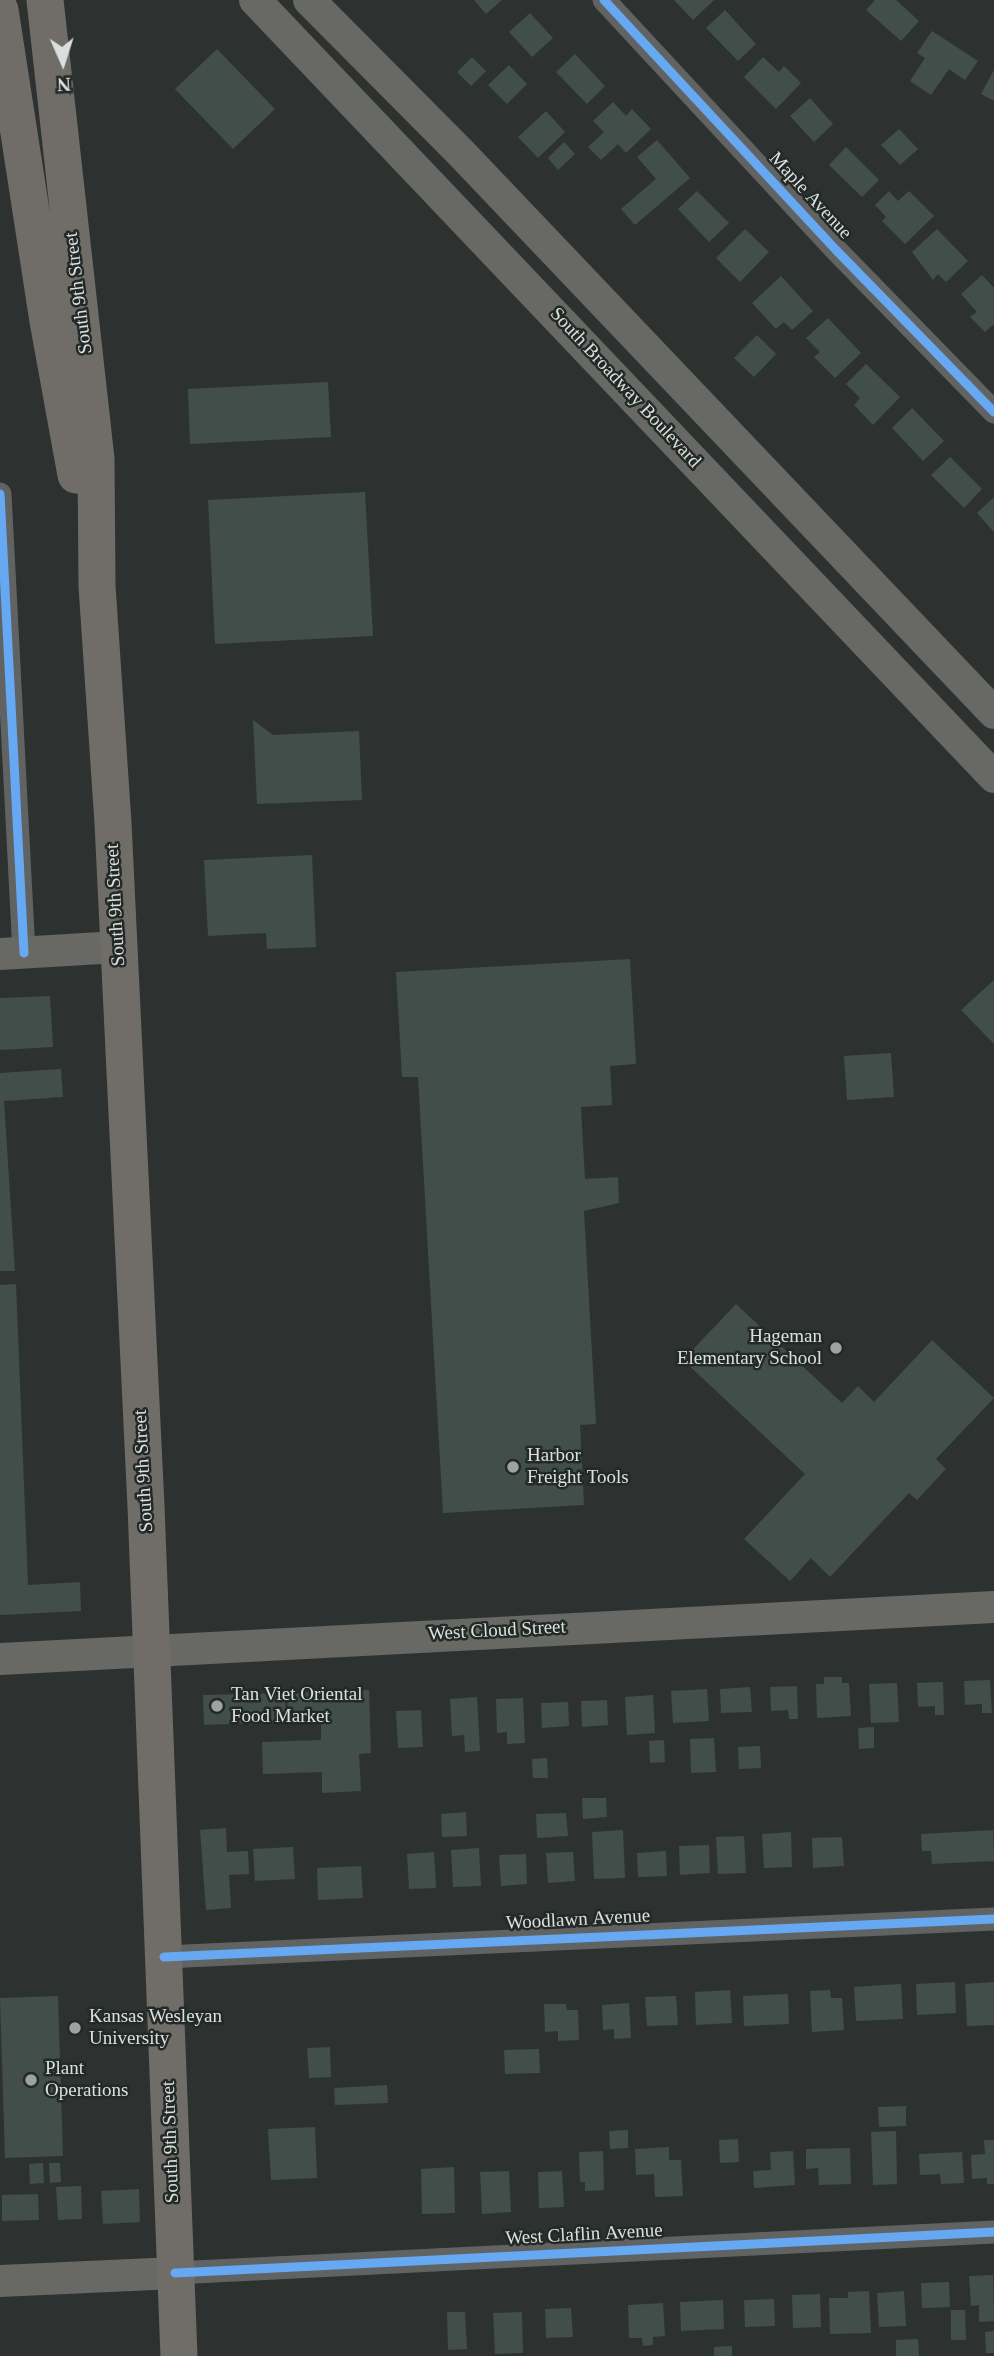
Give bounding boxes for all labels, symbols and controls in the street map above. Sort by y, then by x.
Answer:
north arrow [28,28,98,98]
text: N [57,74,72,95]
street label: Maple Avenue [764,148,856,244]
street label: South 9th Street [60,231,98,355]
street label: South Broadway Boulevard [545,303,705,473]
street label: South 9th Street [101,843,131,967]
place label: Hageman Elementary School [677,1326,822,1370]
marker: Hageman Elementary School [828,1340,844,1356]
street label: South 9th Street [129,1409,159,1533]
place label: Harbor Freight Tools [527,1445,629,1489]
marker: Harbor Freight Tools [505,1459,521,1475]
street label: West Cloud Street [428,1616,566,1646]
place label: Tan Viet Oriental Food Market [231,1684,363,1728]
marker: Tan Viet Oriental Food Market [209,1698,225,1714]
street label: Woodlawn Avenue [505,1905,651,1935]
place label: Kansas Wesleyan University [89,2006,222,2050]
marker: Kansas Wesleyan University [67,2020,83,2036]
place label: Plant Operations [45,2058,128,2102]
marker: Plant Operations [23,2072,39,2088]
street label: South 9th Street [157,2080,185,2204]
street label: West Claflin Avenue [505,2219,663,2251]

